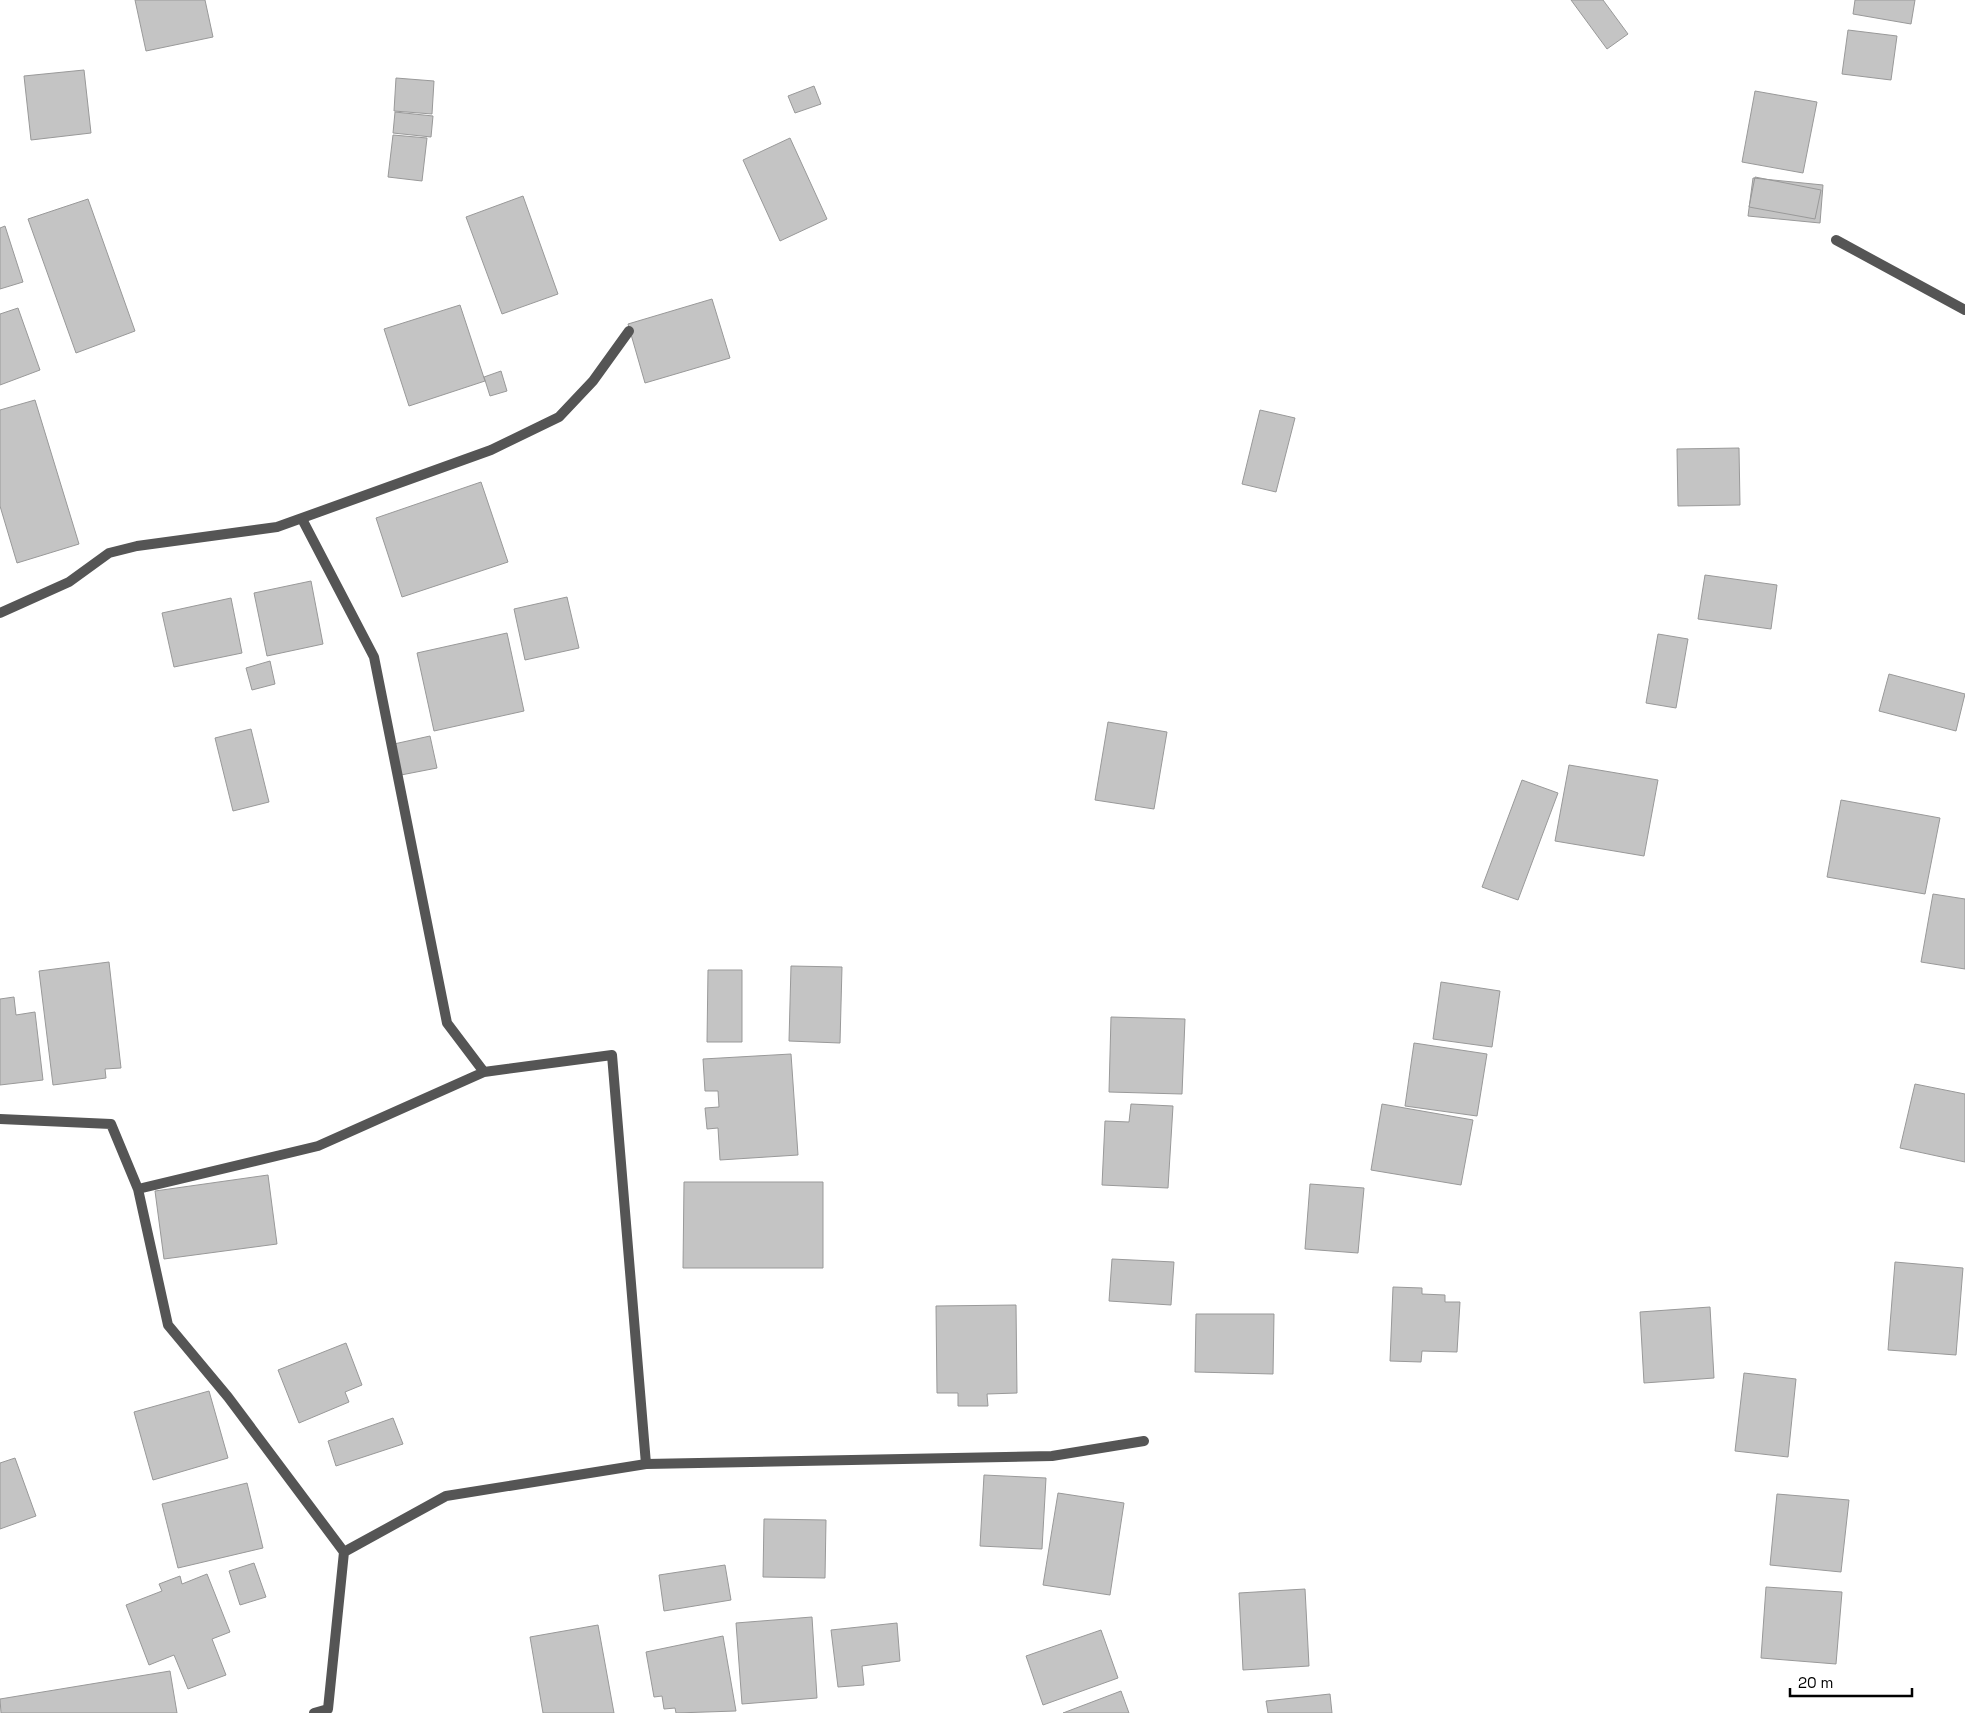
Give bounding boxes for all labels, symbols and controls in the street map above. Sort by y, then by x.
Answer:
scale bar [1790,1666,1912,1698]
text: 20 m [1798,1673,1833,1692]

